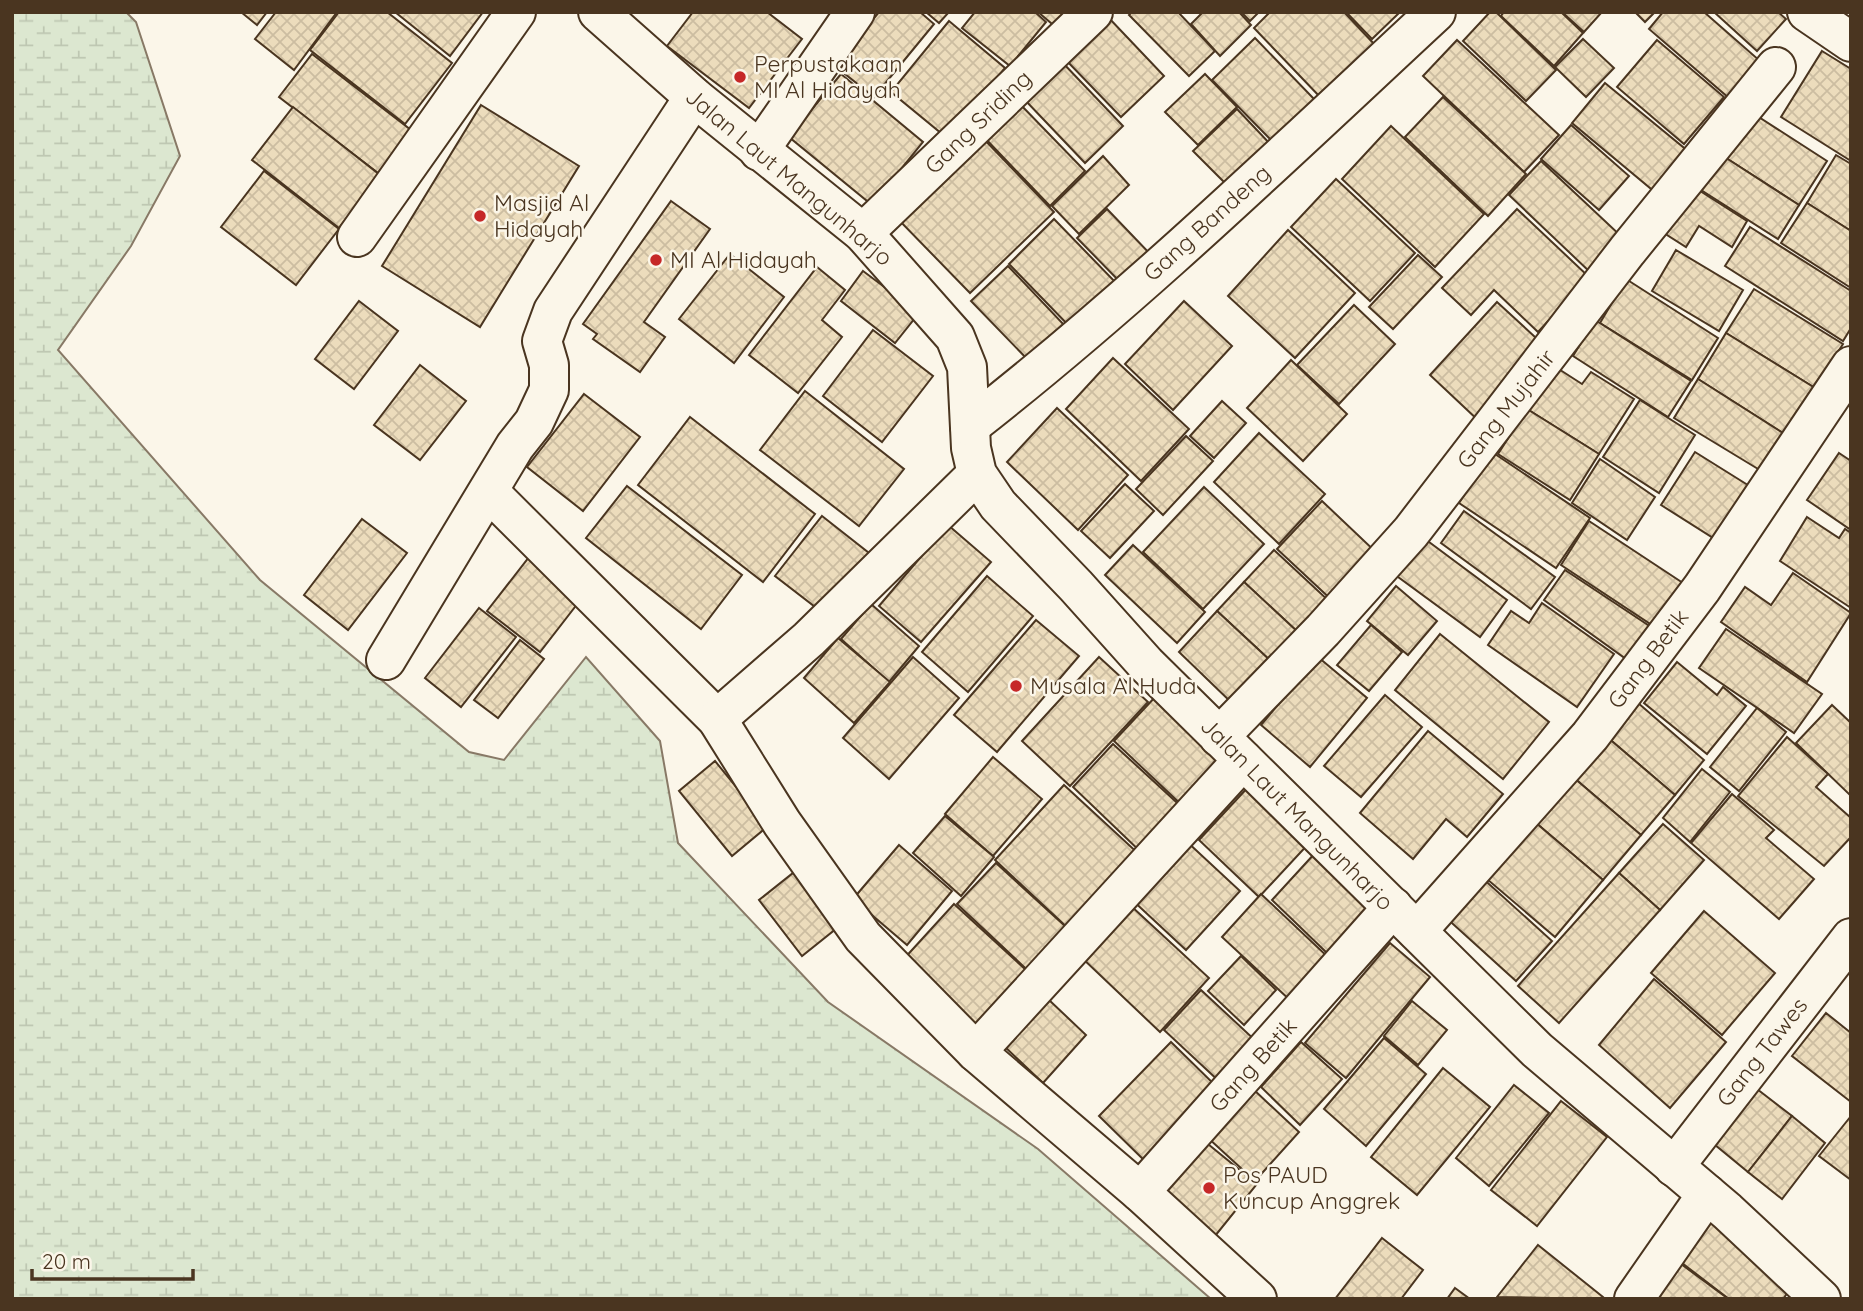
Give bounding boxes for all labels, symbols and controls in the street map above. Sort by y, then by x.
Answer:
place label: Perpustakaan MI Al Hidayah [754,49,903,104]
street label: Gang Sriding [918,63,1037,180]
marker: Perpustakaan MI Al Hidayah [732,69,748,85]
street label: Jalan Laut Mangunharjo [680,81,899,272]
street label: Gang Bandeng [1137,158,1276,287]
place label: Masjid Al Hidayah [494,188,589,243]
marker: Masjid Al Hidayah [472,208,488,224]
place label: MI Al Hidayah [670,245,817,274]
marker: MI Al Hidayah [648,252,664,268]
street label: Gang Mujahir [1450,343,1561,474]
street label: Gang Betik [1601,603,1694,714]
place label: Musala Al Huda [1030,671,1197,700]
marker: Musala Al Huda [1008,678,1024,694]
street label: Jalan Laut Mangunharjo [1195,711,1400,916]
street label: Gang Tawes [1710,991,1813,1112]
street label: Gang Betik [1203,1011,1303,1118]
place label: Pos PAUD Kuncup Anggrek [1223,1160,1400,1215]
marker: Pos PAUD Kuncup Anggrek [1201,1180,1217,1196]
scale bar [32,1238,192,1282]
text: 20 m [42,1248,91,1274]

